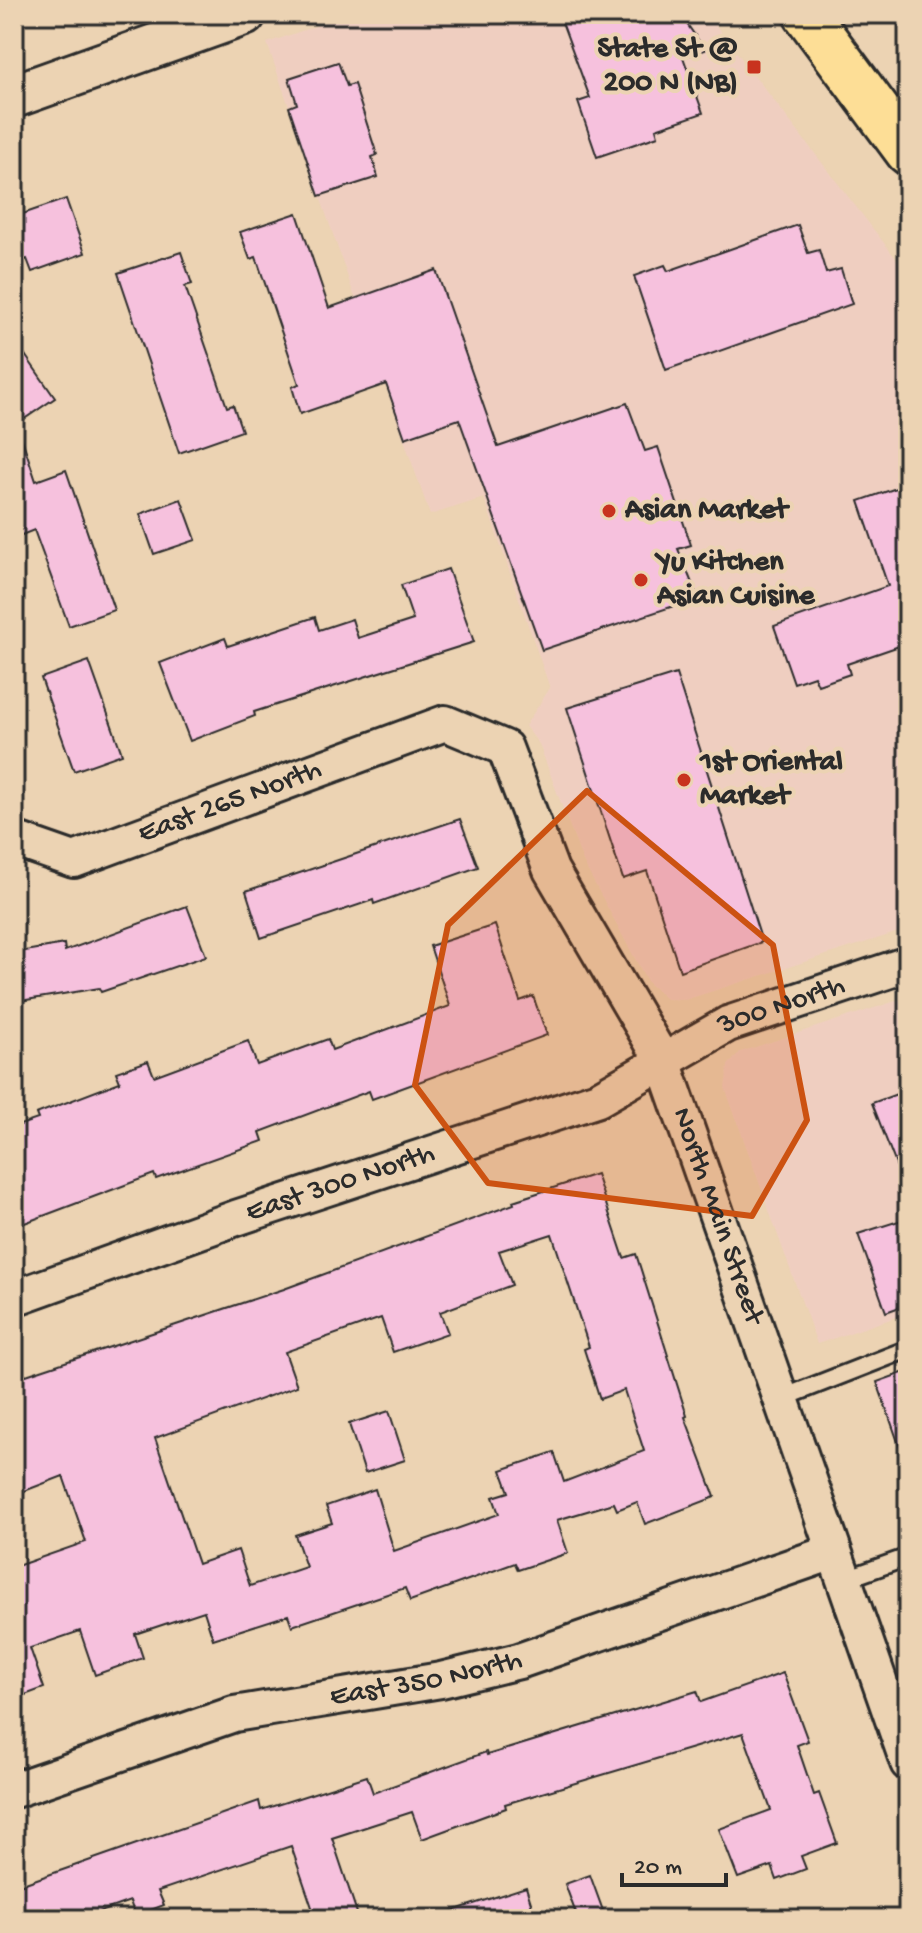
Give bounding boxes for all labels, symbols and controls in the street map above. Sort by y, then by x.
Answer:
place label: State St @ 200 N (NB) [597,33,738,102]
marker: State St @ 200 N (NB) [745,58,763,76]
place label: Asian Market [624,494,790,529]
marker: Asian Market [600,502,618,520]
place label: Yu Kitchen Asian Cuisine [654,546,816,615]
marker: Yu Kitchen Asian Cuisine [632,571,650,589]
place label: 1st Oriental Market [699,746,843,815]
street label: East 265 North [134,753,327,852]
marker: 1st Oriental Market [675,771,693,789]
street label: 300 North [711,969,850,1044]
street label: North Main Street [663,1103,772,1331]
street label: East 300 North [242,1136,439,1231]
street label: East 350 North [327,1643,526,1715]
scale bar [622,1837,726,1887]
text: 20 m [634,1854,682,1883]

